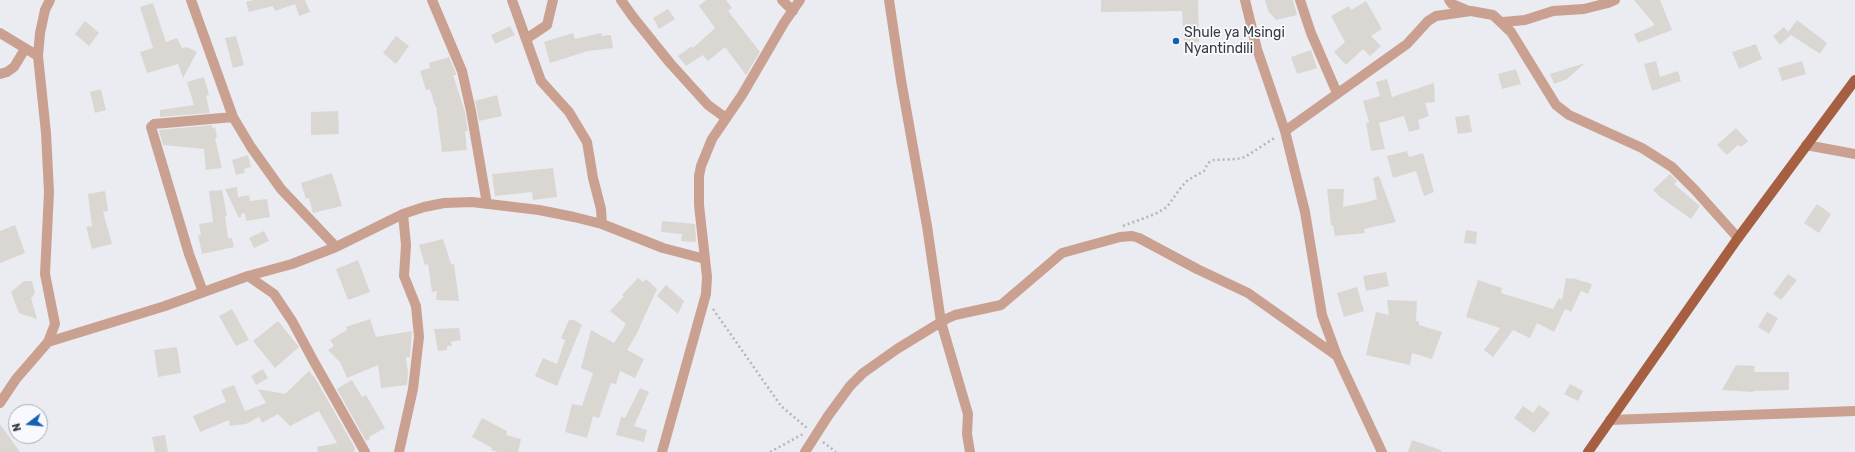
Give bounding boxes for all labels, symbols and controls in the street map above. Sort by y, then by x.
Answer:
place label: Shule ya Msingi Nyantindili [1184,25,1285,58]
marker: Shule ya Msingi Nyantindili [1171,36,1181,46]
north arrow [8,404,48,444]
text: N [10,422,24,433]

